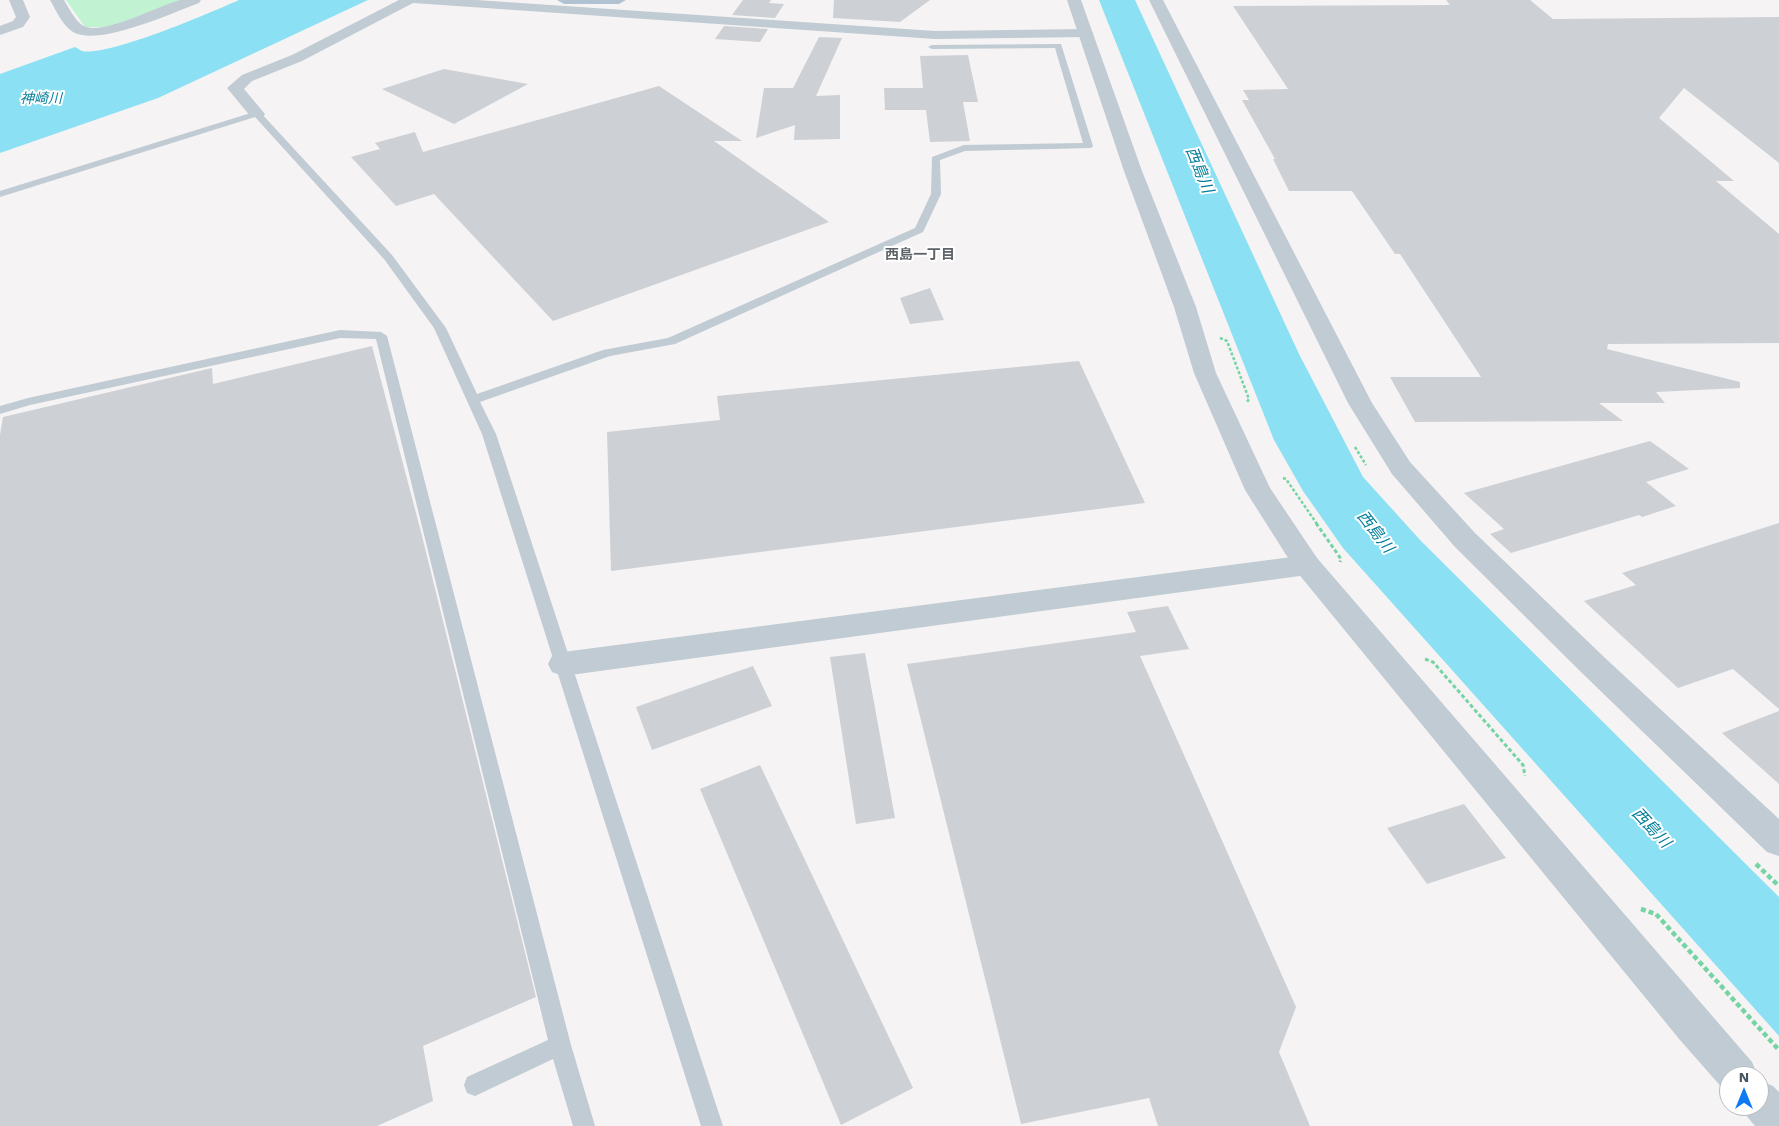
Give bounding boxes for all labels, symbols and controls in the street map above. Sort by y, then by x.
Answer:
water label: 神崎川 [20,91,62,107]
water label: 西島川 [1181,144,1217,196]
district label: 西島一丁目 [885,247,955,263]
water label: 西島川 [1353,507,1397,557]
water label: 西島川 [1628,804,1674,852]
north arrow [1719,1066,1769,1116]
text: N [1739,1069,1749,1085]

